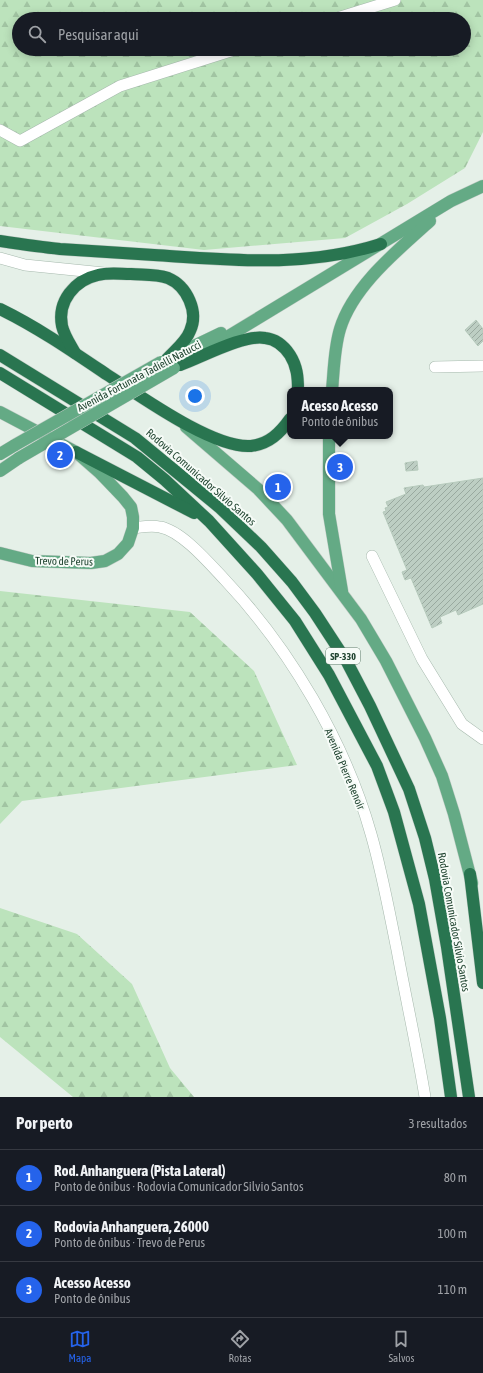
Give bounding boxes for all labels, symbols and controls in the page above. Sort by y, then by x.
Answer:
search box [12,12,471,56]
icon: search [26,23,48,45]
text: Pesquisar aqui [58,26,139,43]
street label: Avenida Fortunata Tadielli Natucci [75,338,203,414]
your location [185,386,205,406]
popup [287,387,393,439]
text: Acesso Acesso [302,397,378,414]
text: Ponto de ônibus [302,414,378,429]
street label: Rodovia Comunicador Silvio Santos [144,426,258,528]
pin: 2 [47,440,73,470]
pin: 3 [327,452,353,482]
pin: 1 [265,472,291,502]
street label: Trevo de Perus [35,554,93,568]
road number: SP-330 [326,648,360,664]
street label: Avenida Pierre Renoir [322,727,368,812]
street label: Rodovia Comunicador Silvio Santos [436,852,472,993]
text: Por perto [16,1113,73,1133]
text: 3 resultados [408,1116,467,1131]
text: Rod. Anhanguera (Pista Lateral) [54,1162,226,1179]
text: 1 [26,1170,32,1185]
text: 80 m [444,1170,467,1185]
text: Ponto de ônibus · Rodovia Comunicador Silvio Santos [54,1179,303,1194]
text: Rodovia Anhanguera, 26000 [54,1218,209,1235]
text: 2 [26,1226,32,1241]
text: 100 m [438,1226,467,1241]
text: Ponto de ônibus · Trevo de Perus [54,1235,205,1250]
text: Acesso Acesso [54,1274,131,1291]
text: 3 [26,1282,32,1297]
text: 110 m [438,1282,467,1297]
text: Ponto de ônibus [54,1291,130,1306]
tab: Mapa [69,1328,91,1364]
tab: Rotas [228,1328,251,1364]
tab: Salvos [388,1328,414,1364]

